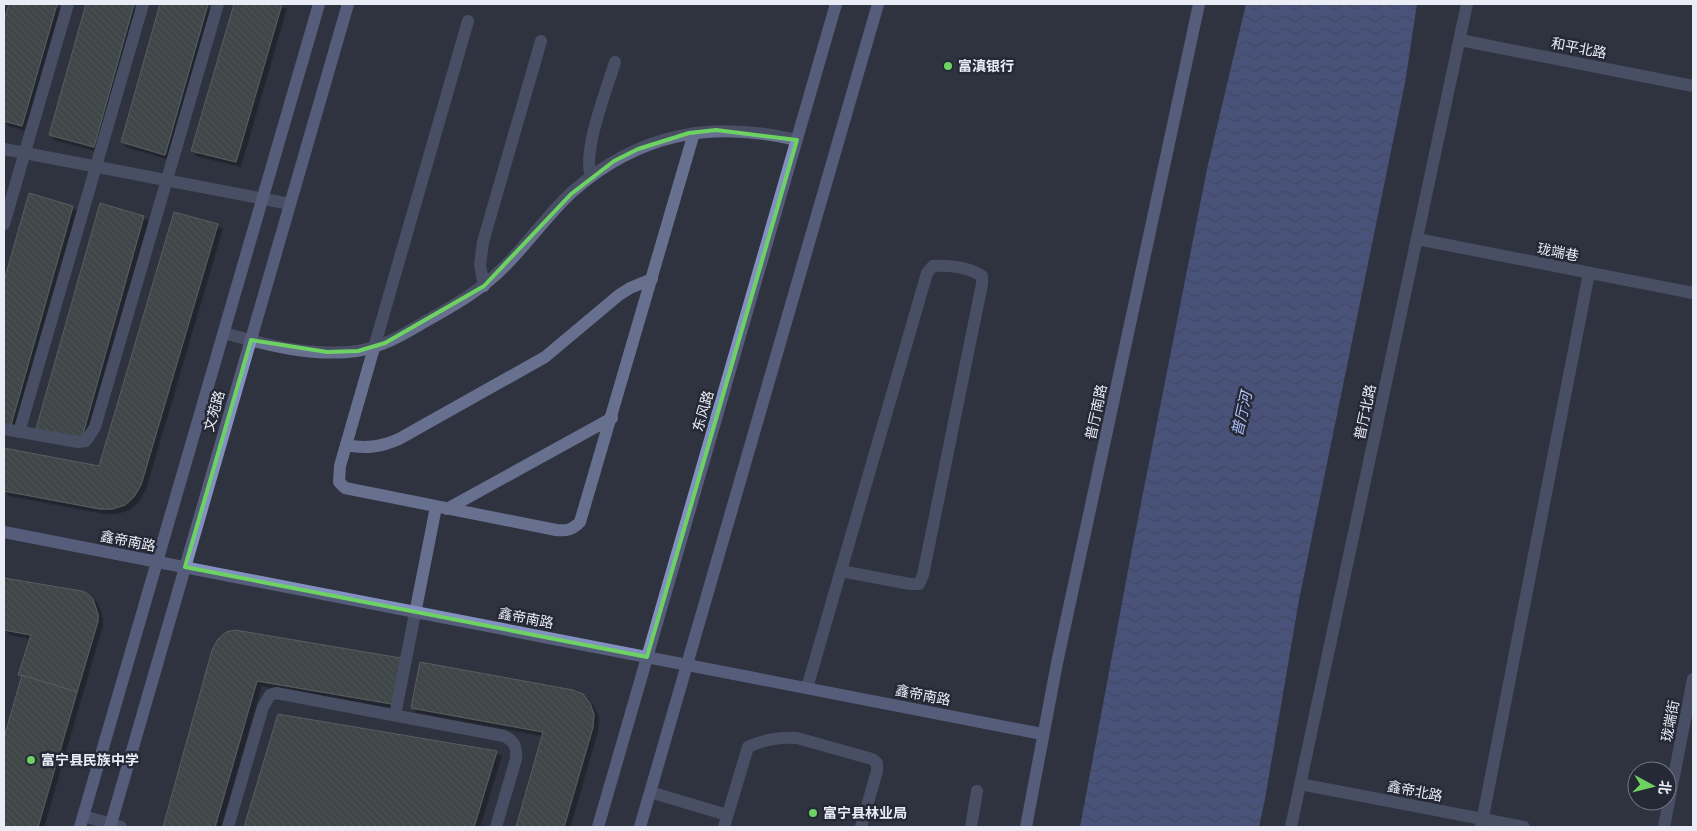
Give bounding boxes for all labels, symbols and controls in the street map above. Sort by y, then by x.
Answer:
street label: 和平北路 [1550,32,1609,63]
place label: 富滇银行 [958,55,1014,76]
marker: 富滇银行 [942,60,954,72]
street label: 珑端巷 [1535,237,1581,266]
street label: 普厅南路 [1079,382,1112,441]
street label: 普厅北路 [1348,382,1381,441]
water label: 普厅河 [1225,386,1258,438]
street label: 文苑路 [198,388,229,434]
street label: 东风路 [687,388,718,434]
street label: 鑫帝南路 [99,525,158,556]
street label: 鑫帝南路 [497,602,556,633]
street label: 鑫帝南路 [894,679,953,710]
street label: 珑端街 [1655,698,1684,744]
place label: 富宁县民族中学 [41,749,139,770]
marker: 富宁县民族中学 [25,754,37,766]
north arrow [1627,761,1677,811]
street label: 鑫帝北路 [1386,775,1445,806]
text: 北 [1654,779,1677,796]
place label: 富宁县林业局 [823,802,907,823]
marker: 富宁县林业局 [807,807,819,819]

